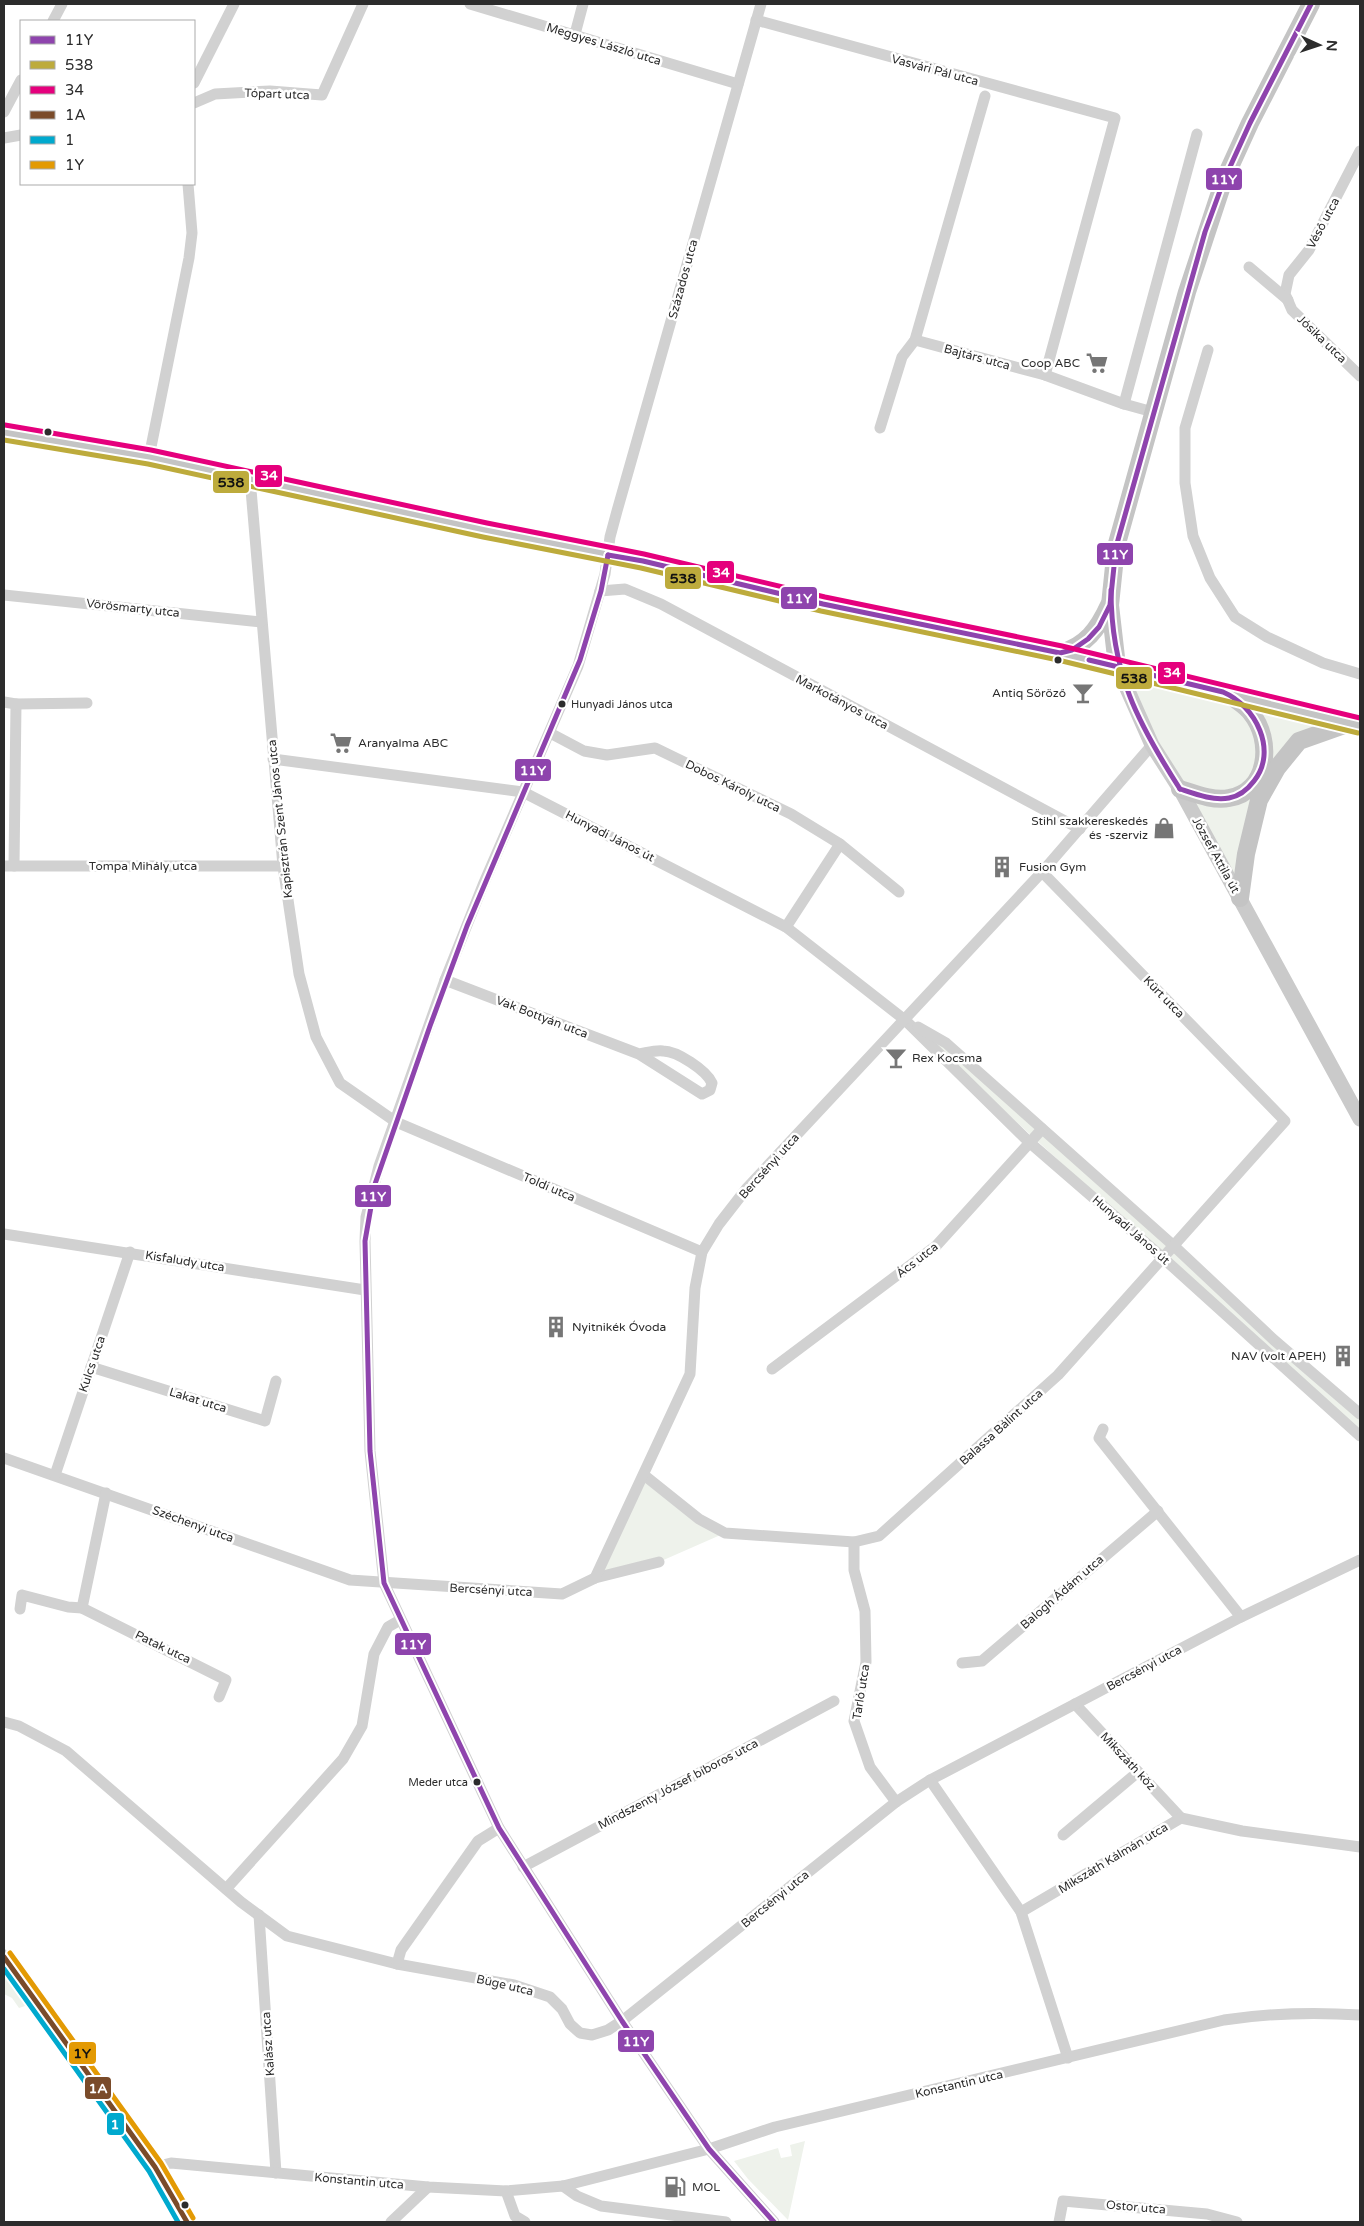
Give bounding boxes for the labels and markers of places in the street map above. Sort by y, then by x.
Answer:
supermarket icon: Coop ABC [1084,350,1110,376]
place label: Coop ABC [1021,356,1080,370]
unlabelled marker [43,427,53,437]
unlabelled marker [1053,655,1063,665]
bar icon: Antiq Söröző [1070,680,1096,706]
place label: Antiq Söröző [992,686,1066,700]
place label: Hunyadi János utca [571,698,673,711]
marker: Hunyadi János utca [557,699,567,709]
supermarket icon: Aranyalma ABC [328,730,354,756]
place label: Aranyalma ABC [358,736,448,750]
place label: Stihl szakkereskedés és -szerviz [1031,814,1148,842]
shop icon: Stihl szakkereskedés és -szerviz [1151,815,1177,841]
building icon: Fusion Gym [989,854,1015,880]
place label: Fusion Gym [1019,860,1086,874]
bar icon: Rex Kocsma [883,1045,909,1071]
place label: Rex Kocsma [912,1051,982,1065]
building icon: Nyitnikék Óvoda [543,1314,569,1340]
place label: Nyitnikék Óvoda [572,1320,666,1334]
building icon: NAV (volt APEH) [1330,1343,1356,1369]
place label: NAV (volt APEH) [1231,1349,1326,1363]
place label: Meder utca [408,1776,468,1789]
marker: Meder utca [472,1777,482,1787]
fuel station icon: MOL [662,2174,688,2200]
place label: MOL [692,2180,720,2194]
unlabelled marker [180,2200,190,2210]

